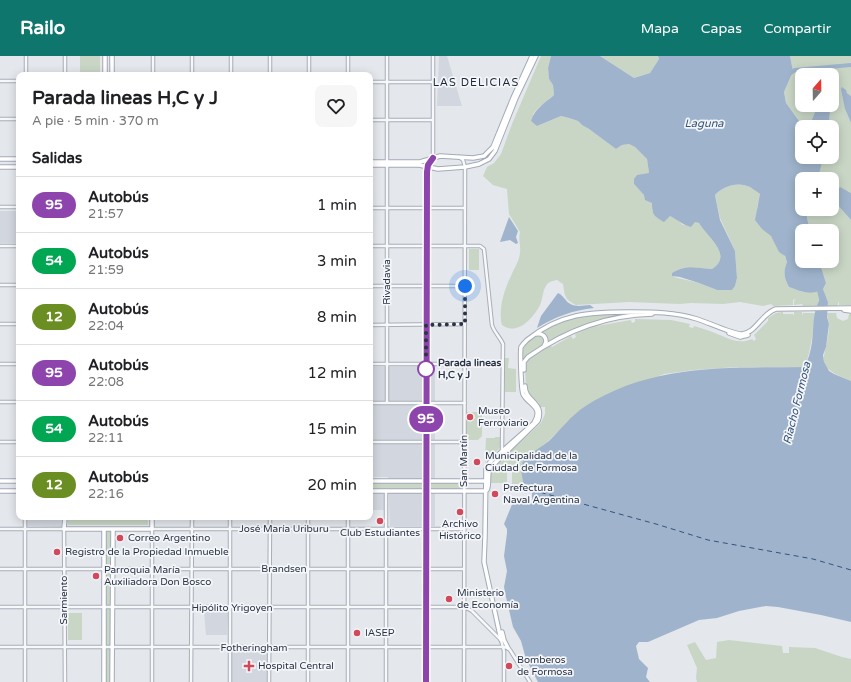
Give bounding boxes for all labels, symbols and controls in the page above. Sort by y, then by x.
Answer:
text: Railo [20,17,65,39]
text: Mapa [641,20,679,37]
text: Capas [701,20,742,37]
text: Compartir [764,20,831,37]
north arrow [795,68,839,112]
map controls [795,68,839,268]
district label: LAS DELICIAS [433,76,519,89]
button: heart [315,85,357,127]
text: Parada lineas H,C y J [32,87,218,109]
text: A pie · 5 min · 370 m [32,113,159,129]
water label: Laguna [684,117,724,130]
button: locate [795,120,839,164]
text: Salidas [32,149,82,167]
button: + [795,172,839,216]
text: Autobús [88,188,149,206]
text: 95 [45,196,63,213]
text: 1 min [317,196,357,214]
text: 21:57 [88,206,124,222]
button: − [795,224,839,268]
text: Autobús [88,244,149,262]
text: 54 [45,252,63,269]
text: 3 min [317,252,357,270]
street label: Rivadavia [381,259,393,305]
text: 21:59 [88,262,124,278]
your location [455,276,475,296]
text: Autobús [88,300,149,318]
text: 12 [45,308,63,325]
text: 8 min [317,308,357,326]
text: 22:04 [88,318,124,334]
text: Autobús [88,356,149,374]
place label: Parada lineas H,C y J [438,357,501,381]
marker: Parada lineas H,C y J [417,360,435,378]
water label: Riacho Formosa [781,360,814,445]
text: 95 [45,364,63,381]
text: 12 min [308,364,357,382]
text: 22:08 [88,374,124,390]
place label: Museo Ferroviario [478,405,529,429]
line badge: 95 [408,406,444,432]
text: 95 [417,410,435,427]
text: Autobús [88,412,149,430]
marker: Museo Ferroviario [465,412,475,422]
text: 54 [45,420,63,437]
text: 15 min [308,420,357,438]
text: 22:11 [88,430,124,446]
street label: San Martín [458,435,470,487]
place label: Municipalidad de la Ciudad de Formosa [485,450,577,474]
marker: Municipalidad de la Ciudad de Formosa [472,457,482,467]
text: Autobús [88,468,149,486]
text: 12 [45,476,63,493]
text: 20 min [308,476,357,494]
place label: Prefectura Naval Argentina [503,482,580,506]
text: 22:16 [88,486,124,502]
marker: Prefectura Naval Argentina [490,489,500,499]
marker: Archivo Histórico [455,507,465,517]
marker: Club Estudiantes [375,516,385,526]
place label: Archivo Histórico [439,518,481,542]
street label: José María Uriburu [239,523,329,535]
place label: Club Estudiantes [340,527,420,539]
place label: Correo Argentino [128,532,210,544]
marker: Correo Argentino [115,533,125,543]
place label: Registro de la Propiedad Inmueble [65,546,229,558]
marker: Registro de la Propiedad Inmueble [52,547,62,557]
street label: Brandsen [261,563,307,575]
place label: Parroquia María Auxiliadora Don Bosco [104,564,211,588]
marker: Parroquia María Auxiliadora Don Bosco [91,571,101,581]
street label: Sarmiento [58,576,70,624]
place label: Ministerio de Economía [457,587,519,611]
marker: Ministerio de Economía [444,594,454,604]
street label: Hipólito Yrigoyen [191,602,273,614]
place label: IASEP [365,627,395,639]
marker: IASEP [352,628,362,638]
street label: Fotheringham [221,642,287,654]
place label: Bomberos de Formosa [517,654,573,678]
marker: Hospital Central [243,660,255,672]
place label: Hospital Central [258,660,334,672]
marker: Bomberos de Formosa [504,661,514,671]

